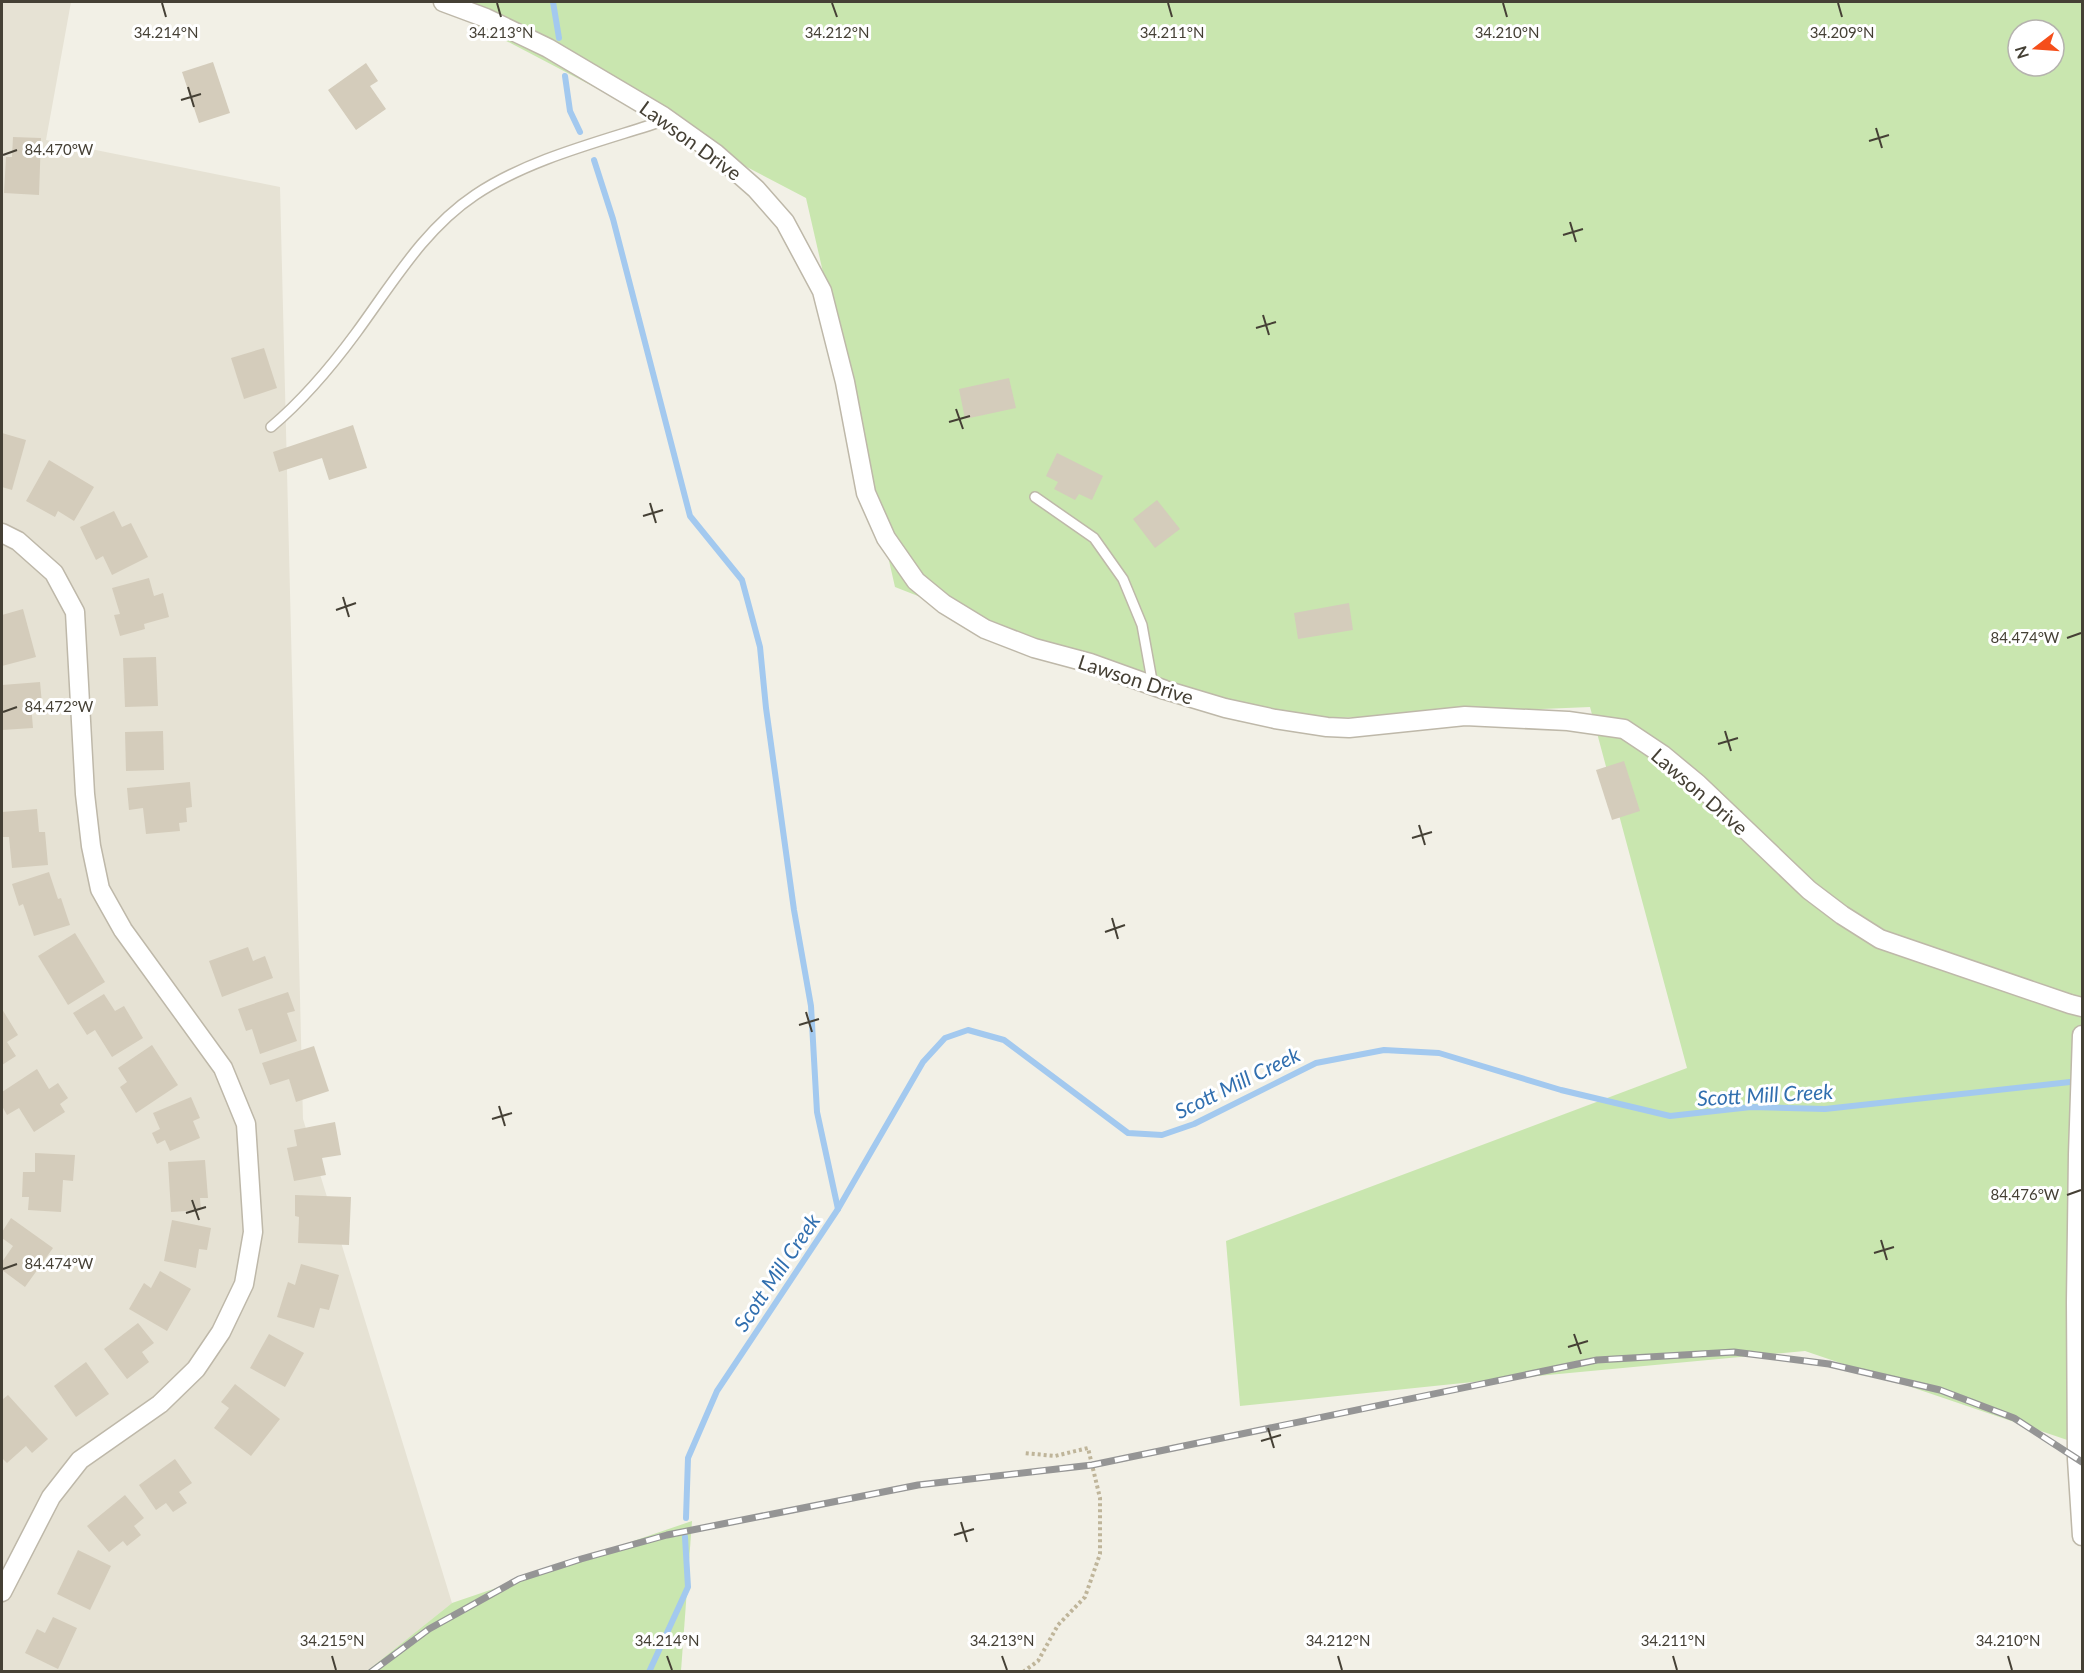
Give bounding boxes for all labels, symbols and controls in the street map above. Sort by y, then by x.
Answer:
north arrow [2006,18,2066,78]
text: 34.214°N [134,23,198,41]
text: 34.213°N [469,23,533,41]
text: 34.212°N [805,23,869,41]
text: 34.211°N [1140,23,1204,41]
text: 34.210°N [1475,23,1539,41]
text: 34.209°N [1810,23,1874,41]
text: N [2010,44,2032,61]
street label: Lawson Drive [636,95,746,185]
text: 84.470°W [25,140,94,158]
text: 84.474°W [1991,628,2060,646]
street label: Lawson Drive [1075,649,1197,709]
text: 84.472°W [25,697,94,715]
street label: Lawson Drive [1647,743,1753,839]
water label: Scott Mill Creek [1170,1040,1305,1123]
water label: Scott Mill Creek [1696,1078,1835,1110]
text: 84.476°W [1991,1185,2060,1203]
water label: Scott Mill Creek [728,1208,825,1335]
text: 84.474°W [25,1254,94,1272]
text: 34.215°N [300,1631,364,1649]
text: 34.214°N [635,1631,699,1649]
text: 34.213°N [970,1631,1034,1649]
text: 34.212°N [1306,1631,1370,1649]
text: 34.211°N [1641,1631,1705,1649]
text: 34.210°N [1976,1631,2040,1649]

